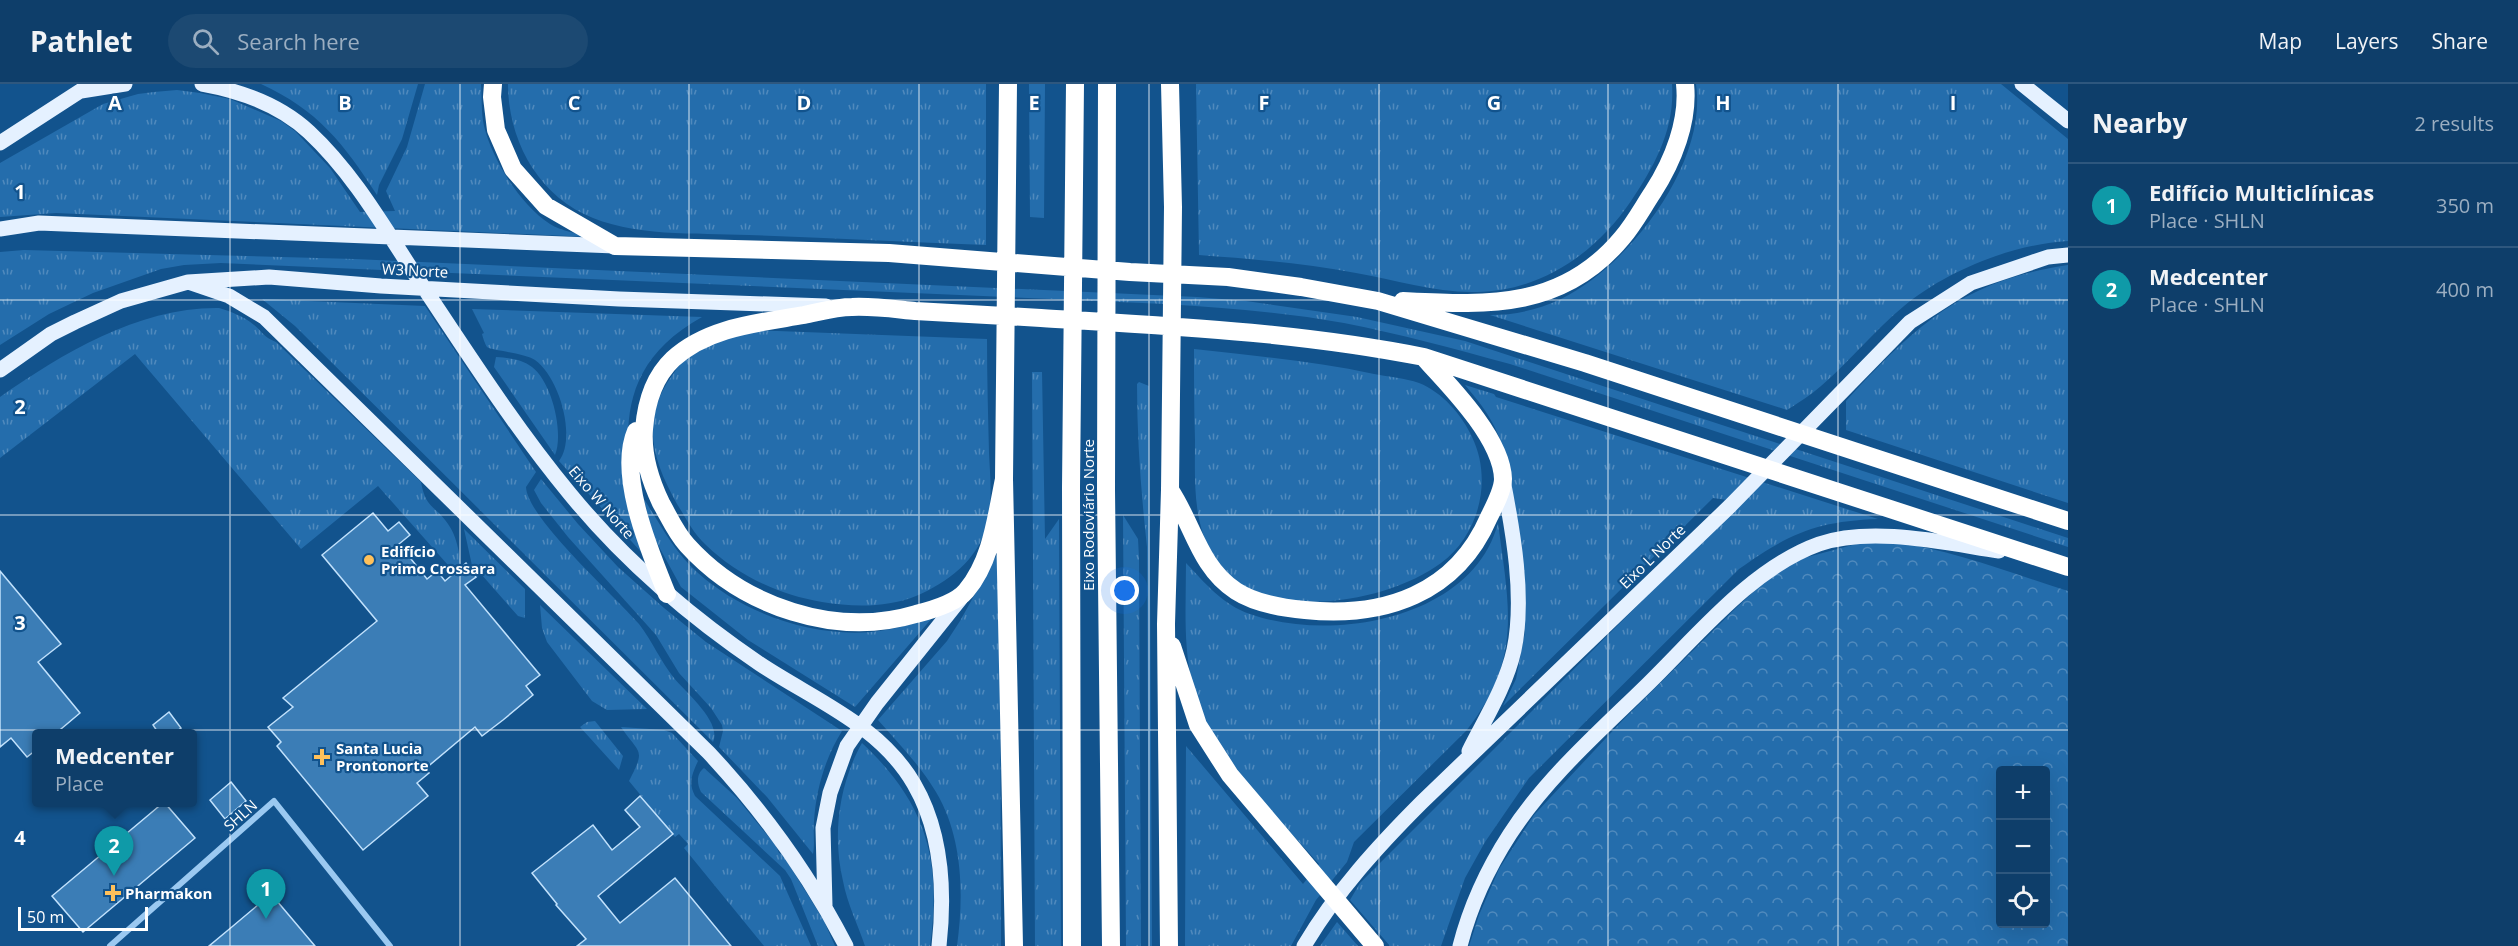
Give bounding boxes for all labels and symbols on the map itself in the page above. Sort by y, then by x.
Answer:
text: A [108,89,122,116]
text: B [338,89,352,116]
text: C [568,89,581,116]
text: D [797,89,811,116]
text: E [1028,89,1040,116]
text: F [1259,89,1269,116]
text: G [1487,89,1501,116]
text: H [1715,89,1731,116]
text: I [1950,89,1956,116]
text: 1 [14,178,26,205]
street label: W3 Norte [381,258,449,282]
text: 2 [14,393,26,420]
street label: Eixo Rodoviário Norte [1078,439,1098,591]
street label: Eixo W Norte [565,461,639,543]
street label: Eixo L Norte [1615,519,1689,593]
place label: Edifício Primo Crossara [381,541,495,578]
marker: Edifício Primo Crossara [362,553,376,567]
your location [1110,576,1139,605]
text: 3 [14,609,26,636]
place label: Santa Lucia Prontonorte [336,738,429,775]
marker: Santa Lucia Prontonorte [313,748,331,766]
street label: SHLN [219,795,261,835]
text: 4 [14,824,26,851]
pin: 2 [94,826,134,876]
pin: 1 [246,870,286,919]
place label: Pharmakon [125,883,212,903]
marker: Pharmakon [106,886,120,900]
scale bar [18,904,148,932]

